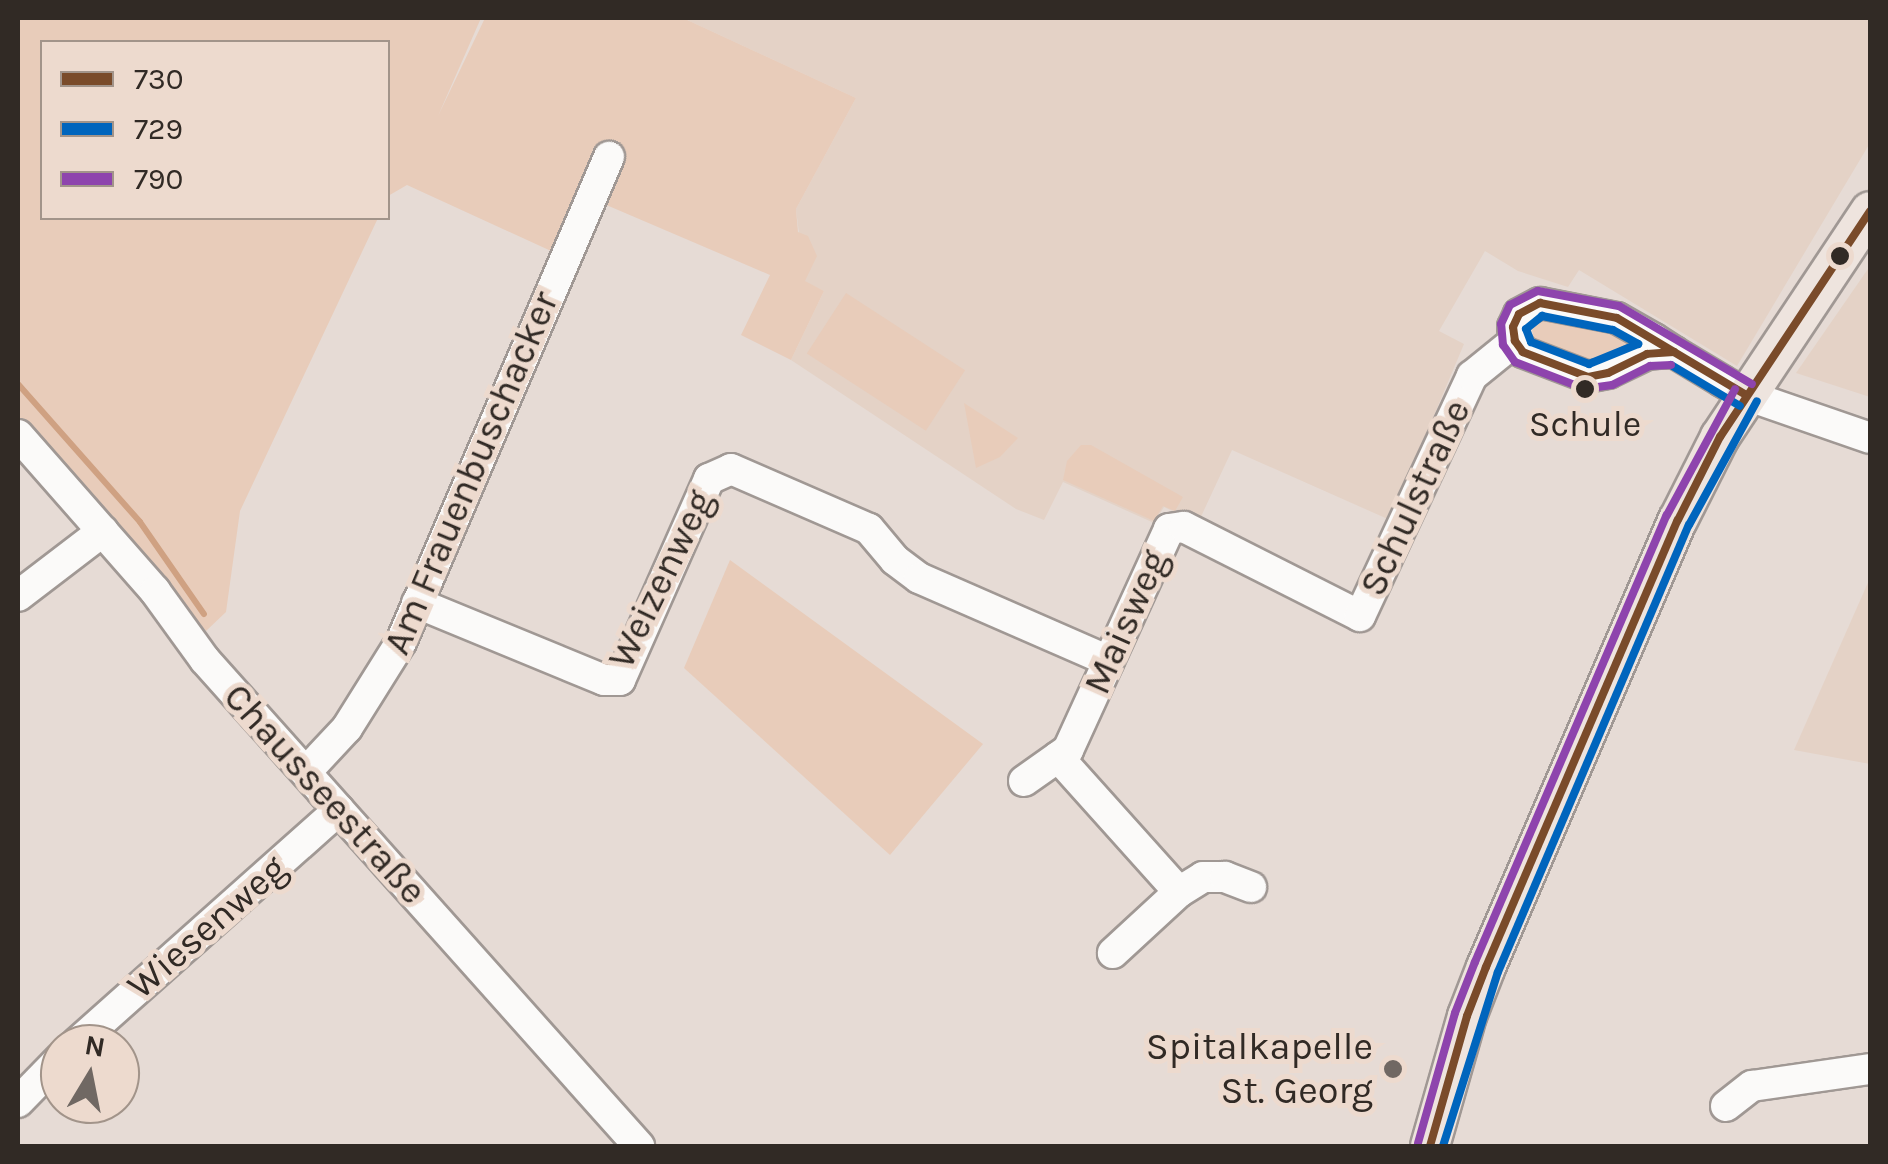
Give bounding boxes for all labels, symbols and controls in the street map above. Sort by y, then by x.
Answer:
legend [40,40,390,220]
text: 730 [134,61,184,97]
text: 729 [134,111,183,147]
text: 790 [134,161,183,197]
unlabelled marker [1830,246,1850,266]
street label: Am Frauenbuschacker [374,285,568,661]
marker: Schule [1575,379,1595,399]
street label: Schulstraße [1350,393,1480,603]
place label: Schule [1529,403,1641,447]
street label: Weizenweg [598,482,724,676]
street label: Maisweg [1074,543,1178,701]
street label: Chausseestraße [214,674,436,914]
street label: Wiesenweg [118,846,296,1008]
north arrow [40,1024,140,1124]
place label: Spitalkapelle St. Georg [1146,1024,1373,1114]
text: N [82,1028,108,1064]
marker: Spitalkapelle St. Georg [1382,1058,1404,1080]

